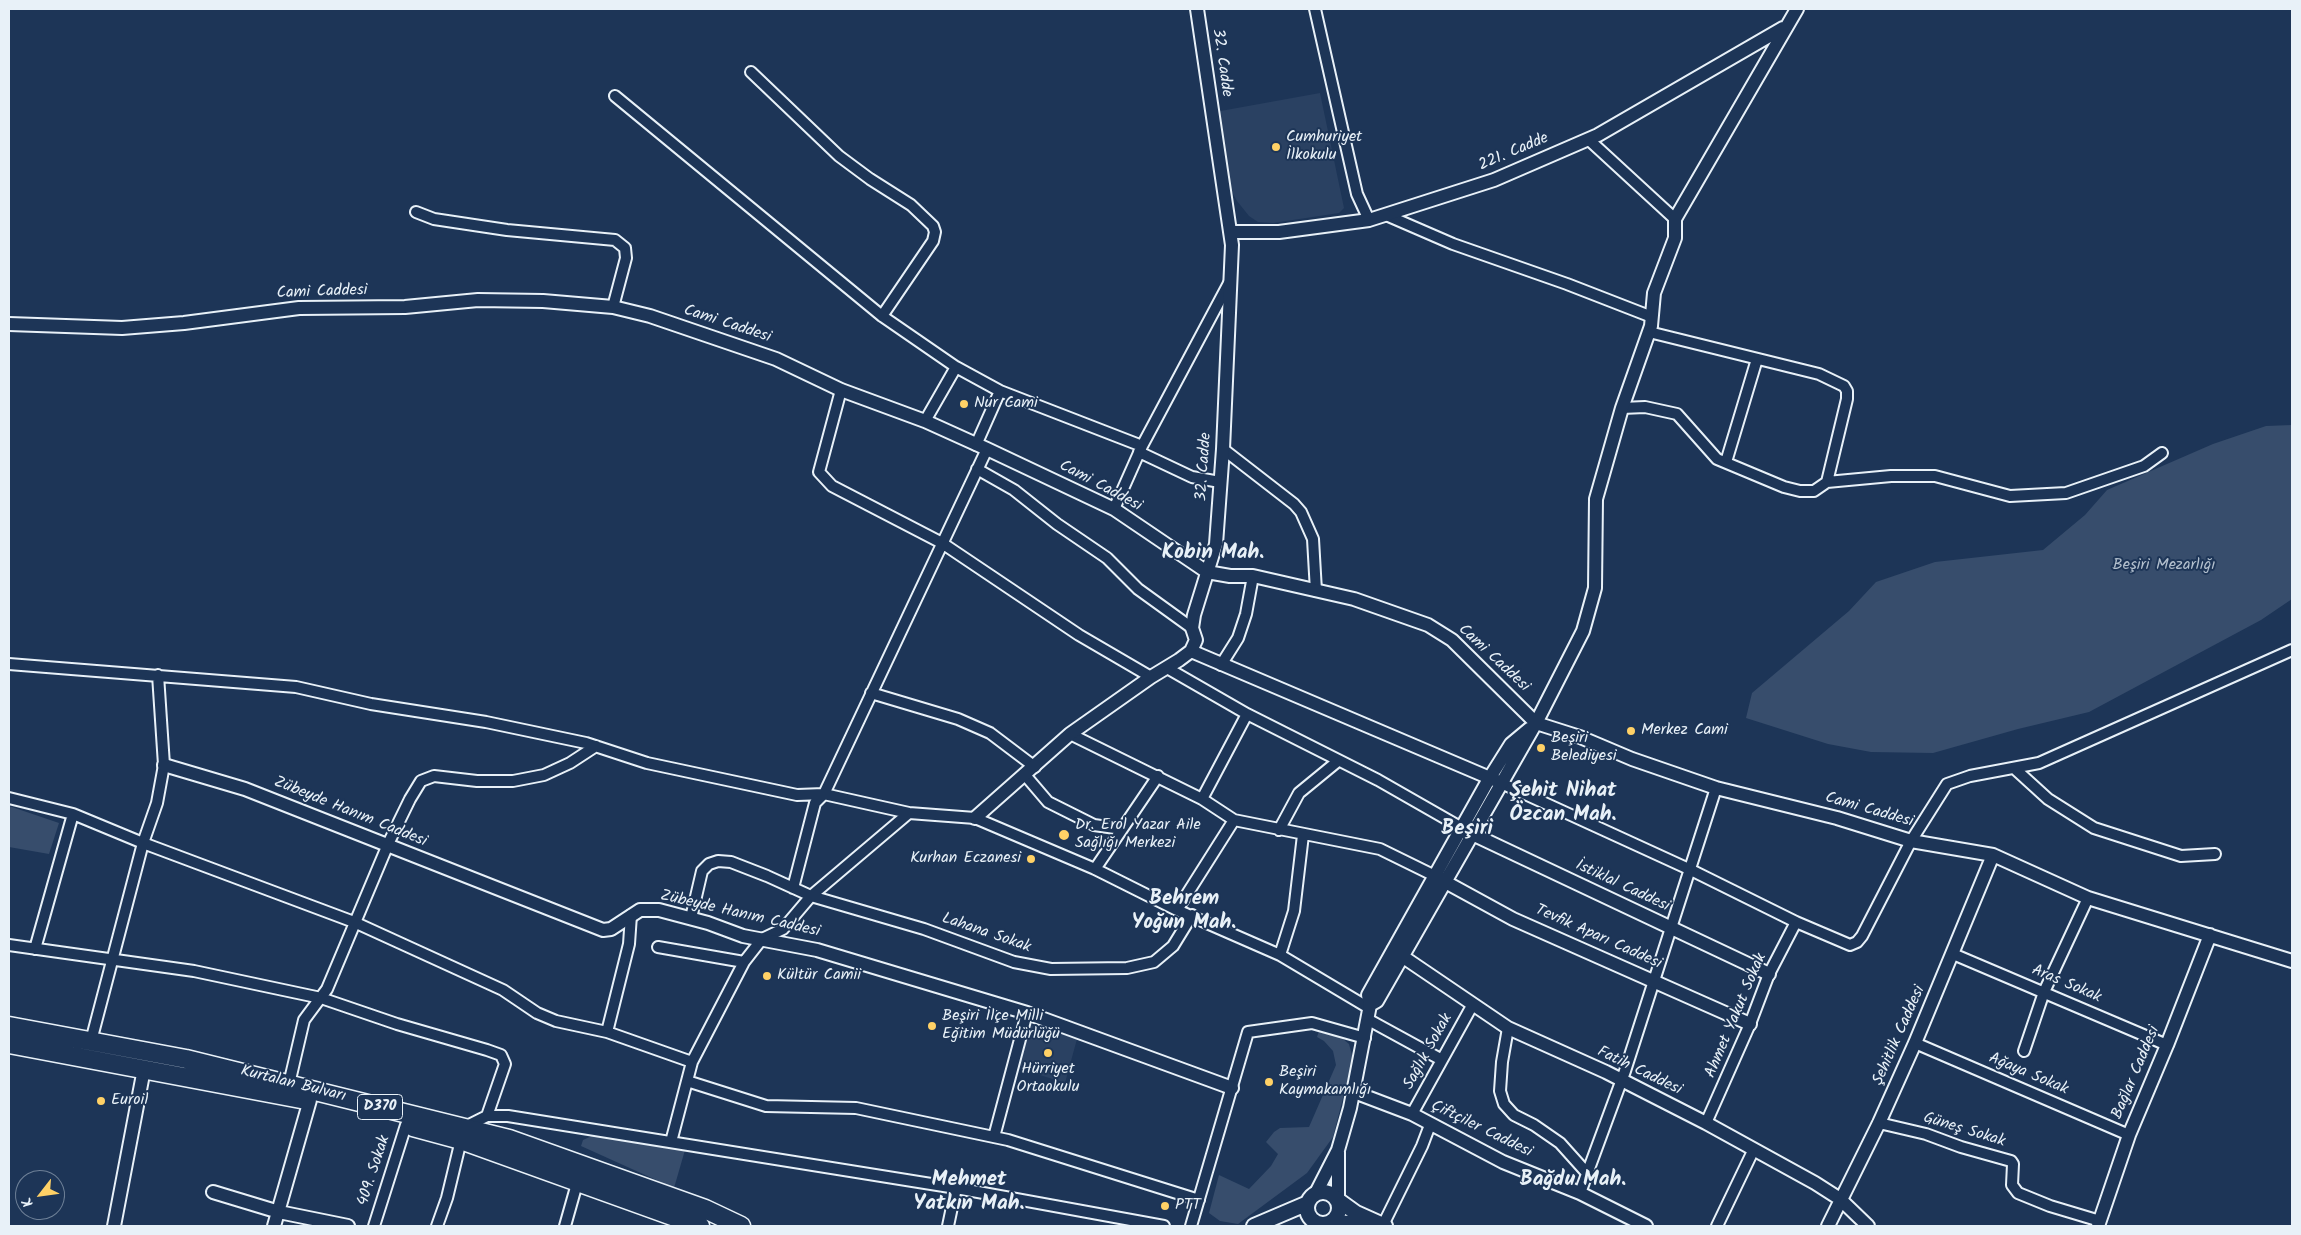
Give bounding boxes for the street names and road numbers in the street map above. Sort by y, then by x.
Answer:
street label: 32. Cadde [1207,28,1235,98]
street label: 221. Cadde [1476,130,1552,176]
street label: Cami Caddesi [276,282,368,304]
street label: Cami Caddesi [681,302,773,348]
street label: 32. Cadde [1193,432,1217,502]
street label: Cami Caddesi [1055,457,1145,517]
street label: Cami Caddesi [1453,621,1533,697]
street label: Zübeyde Hanım Caddesi [271,774,429,852]
street label: Cami Caddesi [1823,789,1915,833]
street label: İstiklal Caddesi [1572,857,1672,917]
street label: Zübeyde Hanım Caddesi [658,887,822,943]
street label: Tevfik Aparı Caddesi [1532,901,1664,975]
street label: Lahana Sokak [939,910,1033,958]
street label: Ahmet Yakut Sokak [1702,951,1772,1081]
street label: Aras Sokak [2028,962,2104,1008]
street label: Şehitlik Caddesi [1869,983,1931,1089]
street label: Sağlık Sokak [1400,1011,1458,1093]
street label: Bağlar Caddesi [2109,1024,2165,1122]
street label: Fatih Caddesi [1594,1043,1684,1101]
street label: Ağaya Sokak [1985,1050,2071,1100]
street label: Kurtalan Bulvarı [238,1063,348,1107]
road number: D370 [358,1094,402,1120]
street label: Çiftçiler Caddesi [1427,1097,1535,1163]
street label: Güneş Sokak [1921,1109,2007,1153]
street label: 409. Sokak [355,1133,395,1209]

